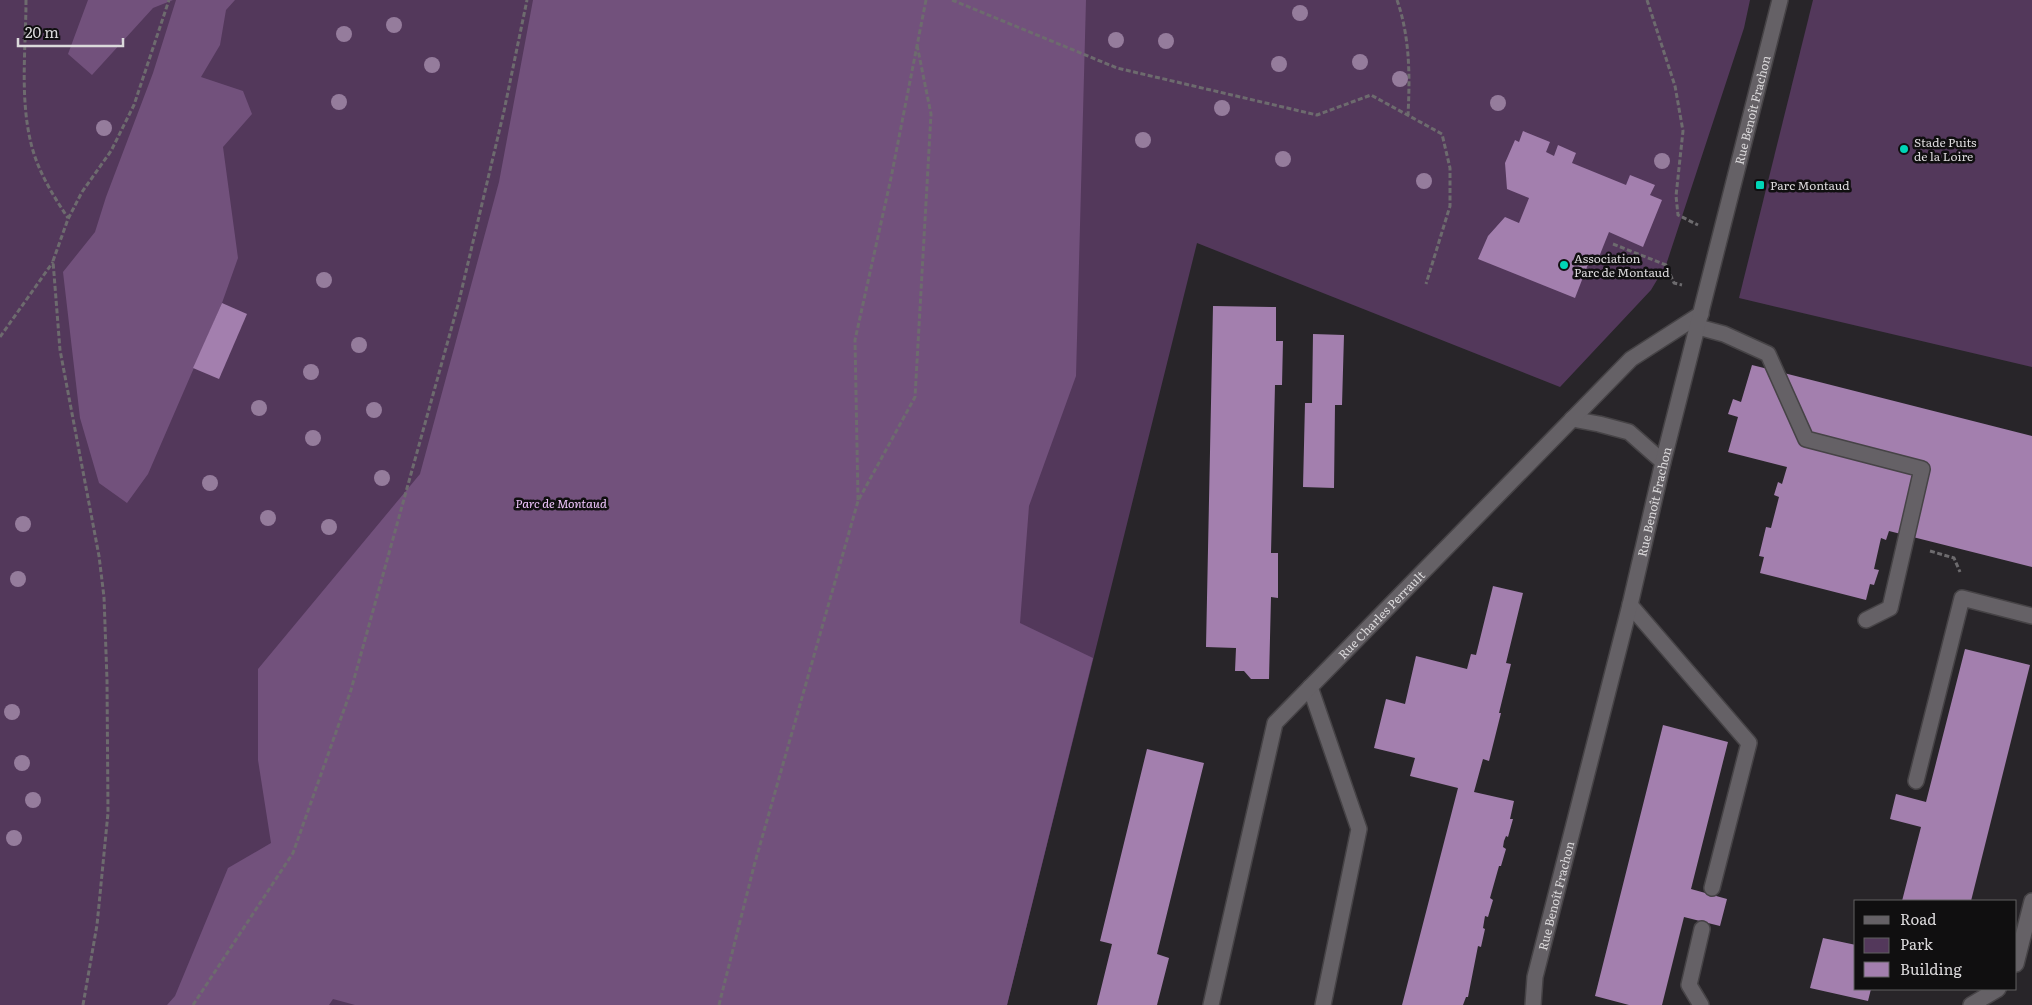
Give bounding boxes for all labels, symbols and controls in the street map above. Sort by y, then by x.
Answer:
scale bar [18,15,122,47]
text: 20 m [25,20,59,43]
street label: Rue Benoît Frachon [1730,53,1775,166]
place label: Stade Puits de la Loire [1914,133,1977,165]
marker: Stade Puits de la Loire [1898,143,1910,155]
place label: Parc Montaud [1770,176,1850,194]
marker: Parc Montaud [1754,179,1766,191]
place label: Association Parc de Montaud [1574,249,1670,281]
marker: Association Parc de Montaud [1558,259,1570,271]
street label: Rue Benoît Frachon [1632,445,1675,558]
park label: Parc de Montaud [515,494,607,512]
street label: Rue Charles Perrault [1334,566,1429,663]
street label: Rue Benoît Frachon [1533,839,1578,952]
legend [1854,900,2017,990]
text: Road [1900,907,1936,930]
text: Park [1900,932,1934,955]
text: Building [1900,957,1962,980]

